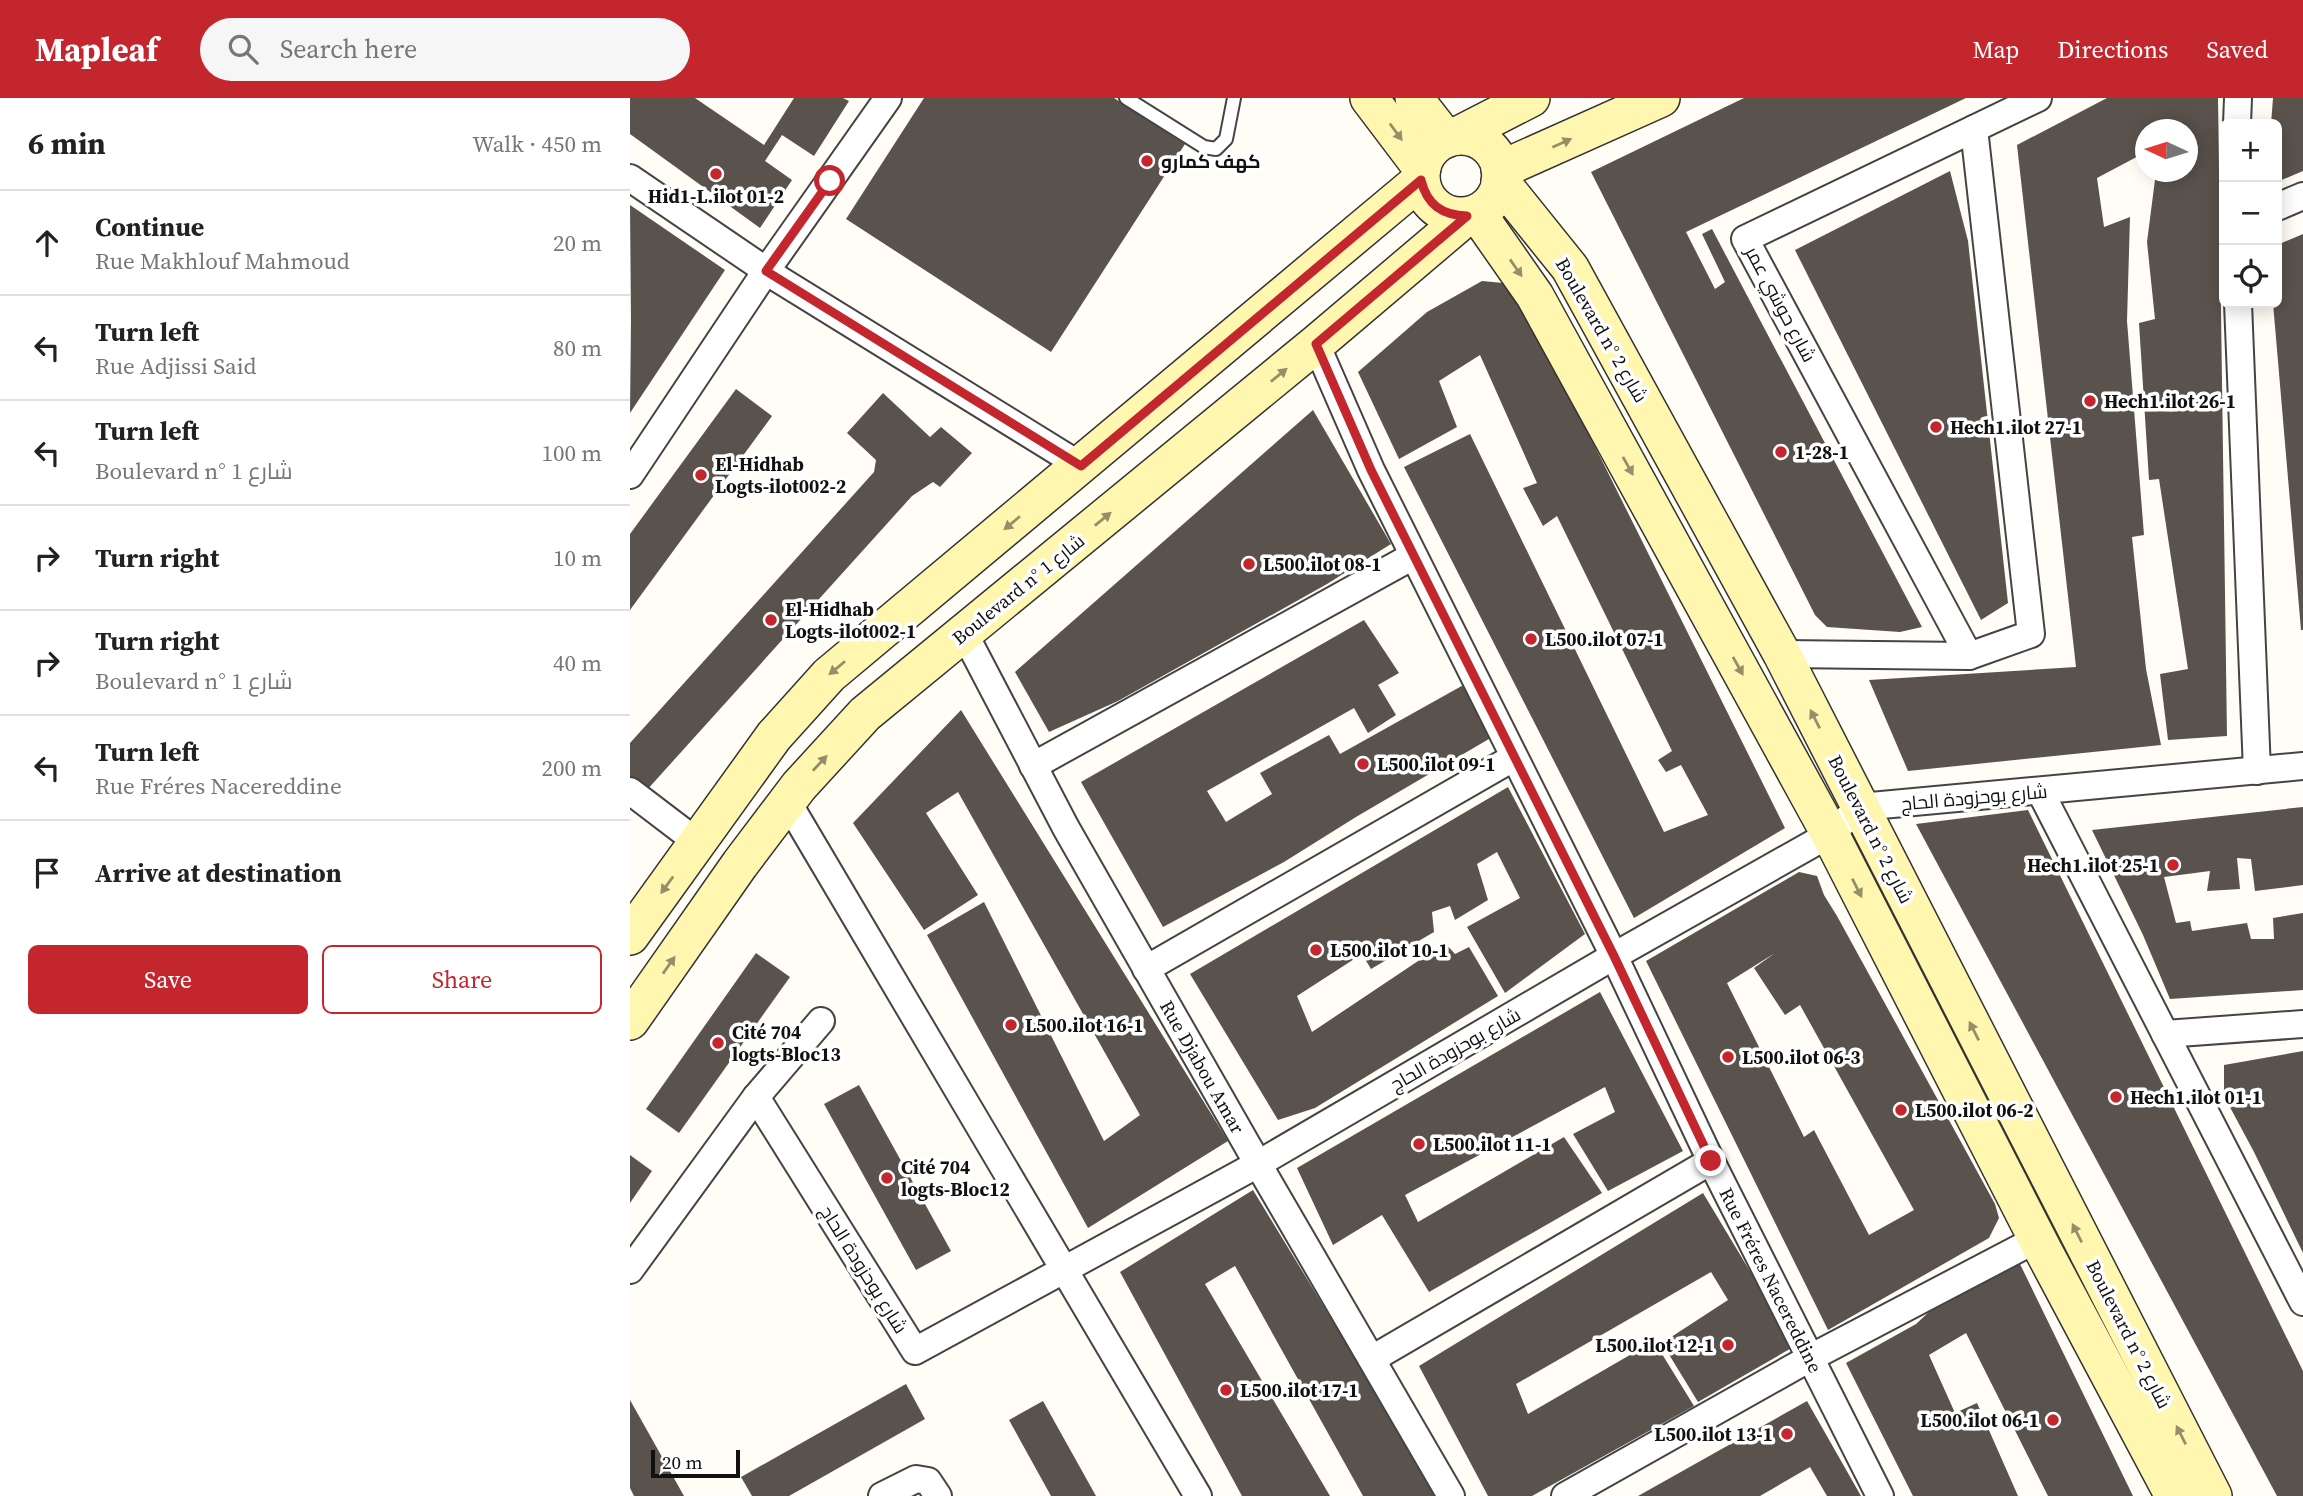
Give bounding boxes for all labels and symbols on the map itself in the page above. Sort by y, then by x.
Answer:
north arrow [2135,119,2198,182]
one-way arrow [1389,123,1403,141]
one-way arrow [1552,137,1573,148]
place label: كهف كمارو [1161,148,1261,174]
marker: كهف كمارو [1139,153,1155,169]
route start [814,165,845,196]
marker: Hid1-L.ilot 01-2 [708,166,724,182]
place label: Hid1-L.ilot 01-2 [648,183,784,209]
street label: شارع حوشي عمر [1737,241,1822,367]
street label: Boulevard n° شارع 2 [1549,253,1654,408]
one-way arrow [1509,259,1522,278]
one-way arrow [1269,367,1287,382]
place label: Hech1.ilot 26-1 [2104,388,2236,414]
marker: Hech1.ilot 26-1 [2082,393,2098,409]
place label: Hech1.ilot 27-1 [1950,414,2082,440]
marker: Hech1.ilot 27-1 [1928,419,1944,435]
place label: 1-28-1 [1795,439,1849,465]
marker: 1-28-1 [1773,444,1789,460]
place label: El-Hidhab Logts-ilot002-2 [715,451,846,499]
one-way arrow [1623,456,1634,476]
marker: El-Hidhab Logts-ilot002-2 [693,467,709,483]
one-way arrow [1094,512,1111,527]
one-way arrow [1003,515,1021,531]
street label: Boulevard n° شارع 1 [946,528,1090,651]
place label: L500.ilot 08-1 [1263,551,1382,577]
marker: L500.ilot 08-1 [1241,556,1257,572]
place label: El-Hidhab Logts-ilot002-1 [785,596,916,644]
marker: El-Hidhab Logts-ilot002-1 [763,612,779,628]
place label: L500.ilot 07-1 [1545,626,1664,652]
marker: L500.ilot 07-1 [1523,631,1539,647]
one-way arrow [1732,656,1744,675]
one-way arrow [828,660,846,676]
one-way arrow [1809,709,1820,729]
street label: Boulevard n° شارع 2 [1821,750,1920,908]
place label: L500.ilot 09-1 [1377,751,1496,777]
one-way arrow [811,755,827,772]
marker: L500.ilot 09-1 [1355,756,1371,772]
street label: شارع بوحزودة الحاج [1900,778,2048,817]
place label: Hech1.ilot 25-1 [2027,852,2159,878]
marker: Hech1.ilot 25-1 [2165,857,2181,873]
one-way arrow [660,876,674,894]
one-way arrow [1851,878,1863,898]
place label: L500.ilot 10-1 [1330,937,1449,963]
marker: L500.ilot 10-1 [1308,942,1324,958]
one-way arrow [662,956,676,974]
street label: Rue Djabou Amar [1154,995,1251,1138]
street label: شارع بوحزودة الحاج [1385,1001,1526,1098]
place label: L500.ilot 16-1 [1025,1012,1144,1038]
marker: L500.ilot 16-1 [1003,1017,1019,1033]
place label: Cité 704 logts-Bloc13 [732,1019,841,1067]
one-way arrow [1968,1020,1980,1040]
marker: Cité 704 logts-Bloc13 [710,1035,726,1051]
place label: L500.ilot 06-3 [1742,1044,1861,1070]
marker: L500.ilot 06-3 [1720,1049,1736,1065]
place label: Hech1.ilot 01-1 [2130,1084,2262,1110]
marker: Hech1.ilot 01-1 [2108,1089,2124,1105]
place label: L500.ilot 06-2 [1915,1097,2034,1123]
marker: L500.ilot 06-2 [1893,1102,1909,1118]
place label: L500.ilot 11-1 [1433,1131,1552,1157]
marker: L500.ilot 11-1 [1411,1136,1427,1152]
route end [1695,1145,1726,1176]
place label: Cité 704 logts-Bloc12 [901,1154,1010,1202]
marker: Cité 704 logts-Bloc12 [879,1170,895,1186]
street label: Rue Fréres Nacereddine [1714,1183,1829,1377]
street label: شارع بوحزودة الحاج [813,1200,914,1339]
one-way arrow [2071,1223,2082,1243]
street label: Boulevard n° شارع 2 [2079,1255,2178,1413]
place label: L500.ilot 12-1 [1595,1332,1714,1358]
marker: L500.ilot 12-1 [1720,1337,1736,1353]
place label: L500.ilot 17-1 [1240,1377,1359,1403]
marker: L500.ilot 17-1 [1218,1382,1234,1398]
place label: L500.ilot 06-1 [1920,1407,2039,1433]
marker: L500.ilot 06-1 [2045,1412,2061,1428]
place label: L500.ilot 13-1 [1654,1421,1773,1447]
one-way arrow [2176,1425,2187,1445]
marker: L500.ilot 13-1 [1779,1426,1795,1442]
scale bar [651,1447,740,1479]

